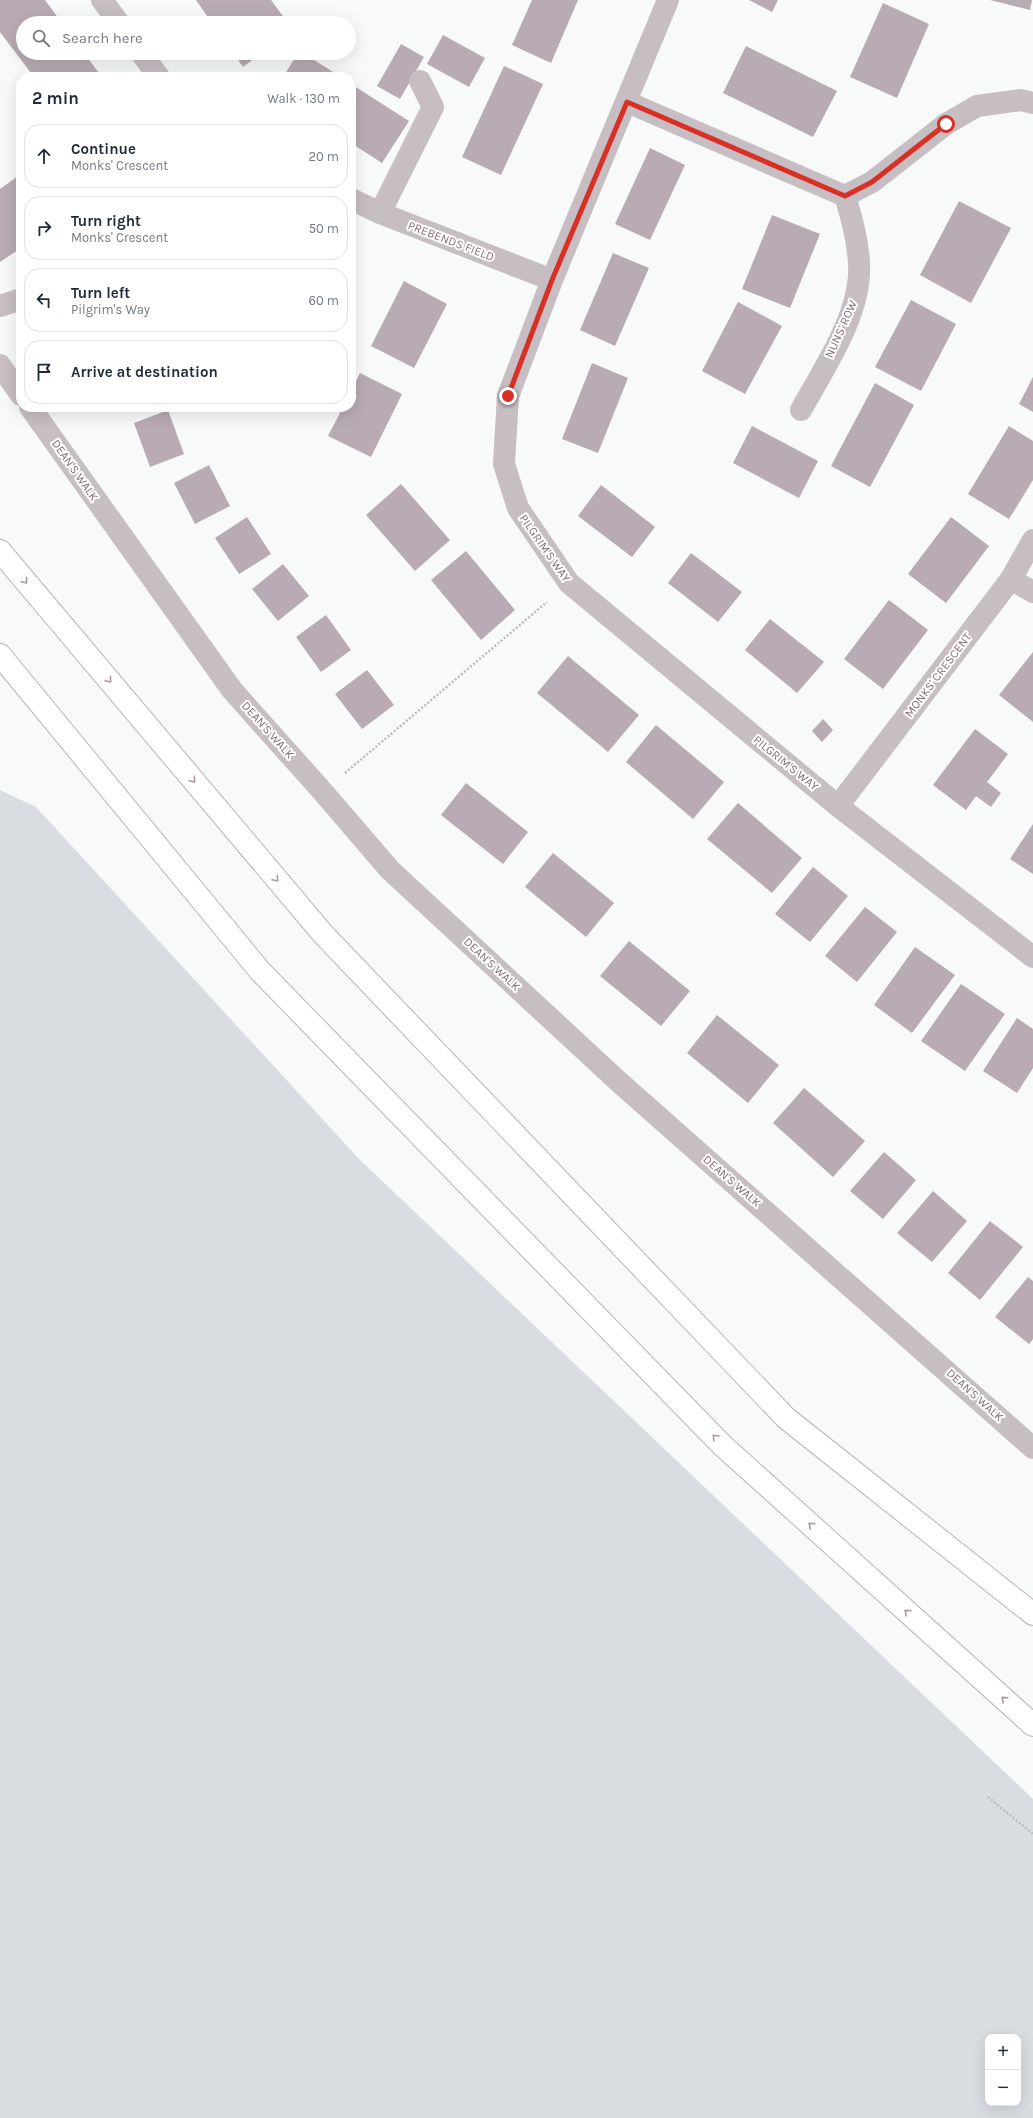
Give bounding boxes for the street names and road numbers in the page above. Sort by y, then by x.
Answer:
street label: PREBENDS FIELD [406,218,496,264]
street label: NUNS' ROW [822,298,860,360]
street label: DEAN'S WALK [49,437,102,504]
street label: PILGRIM'S WAY [516,511,574,585]
street label: MONKS' CRESCENT [902,630,974,720]
street label: DEAN'S WALK [239,699,298,762]
street label: PILGRIM'S WAY [751,733,822,794]
street label: DEAN'S WALK [461,934,523,994]
street label: DEAN'S WALK [700,1152,764,1210]
street label: DEAN'S WALK [944,1366,1007,1425]

